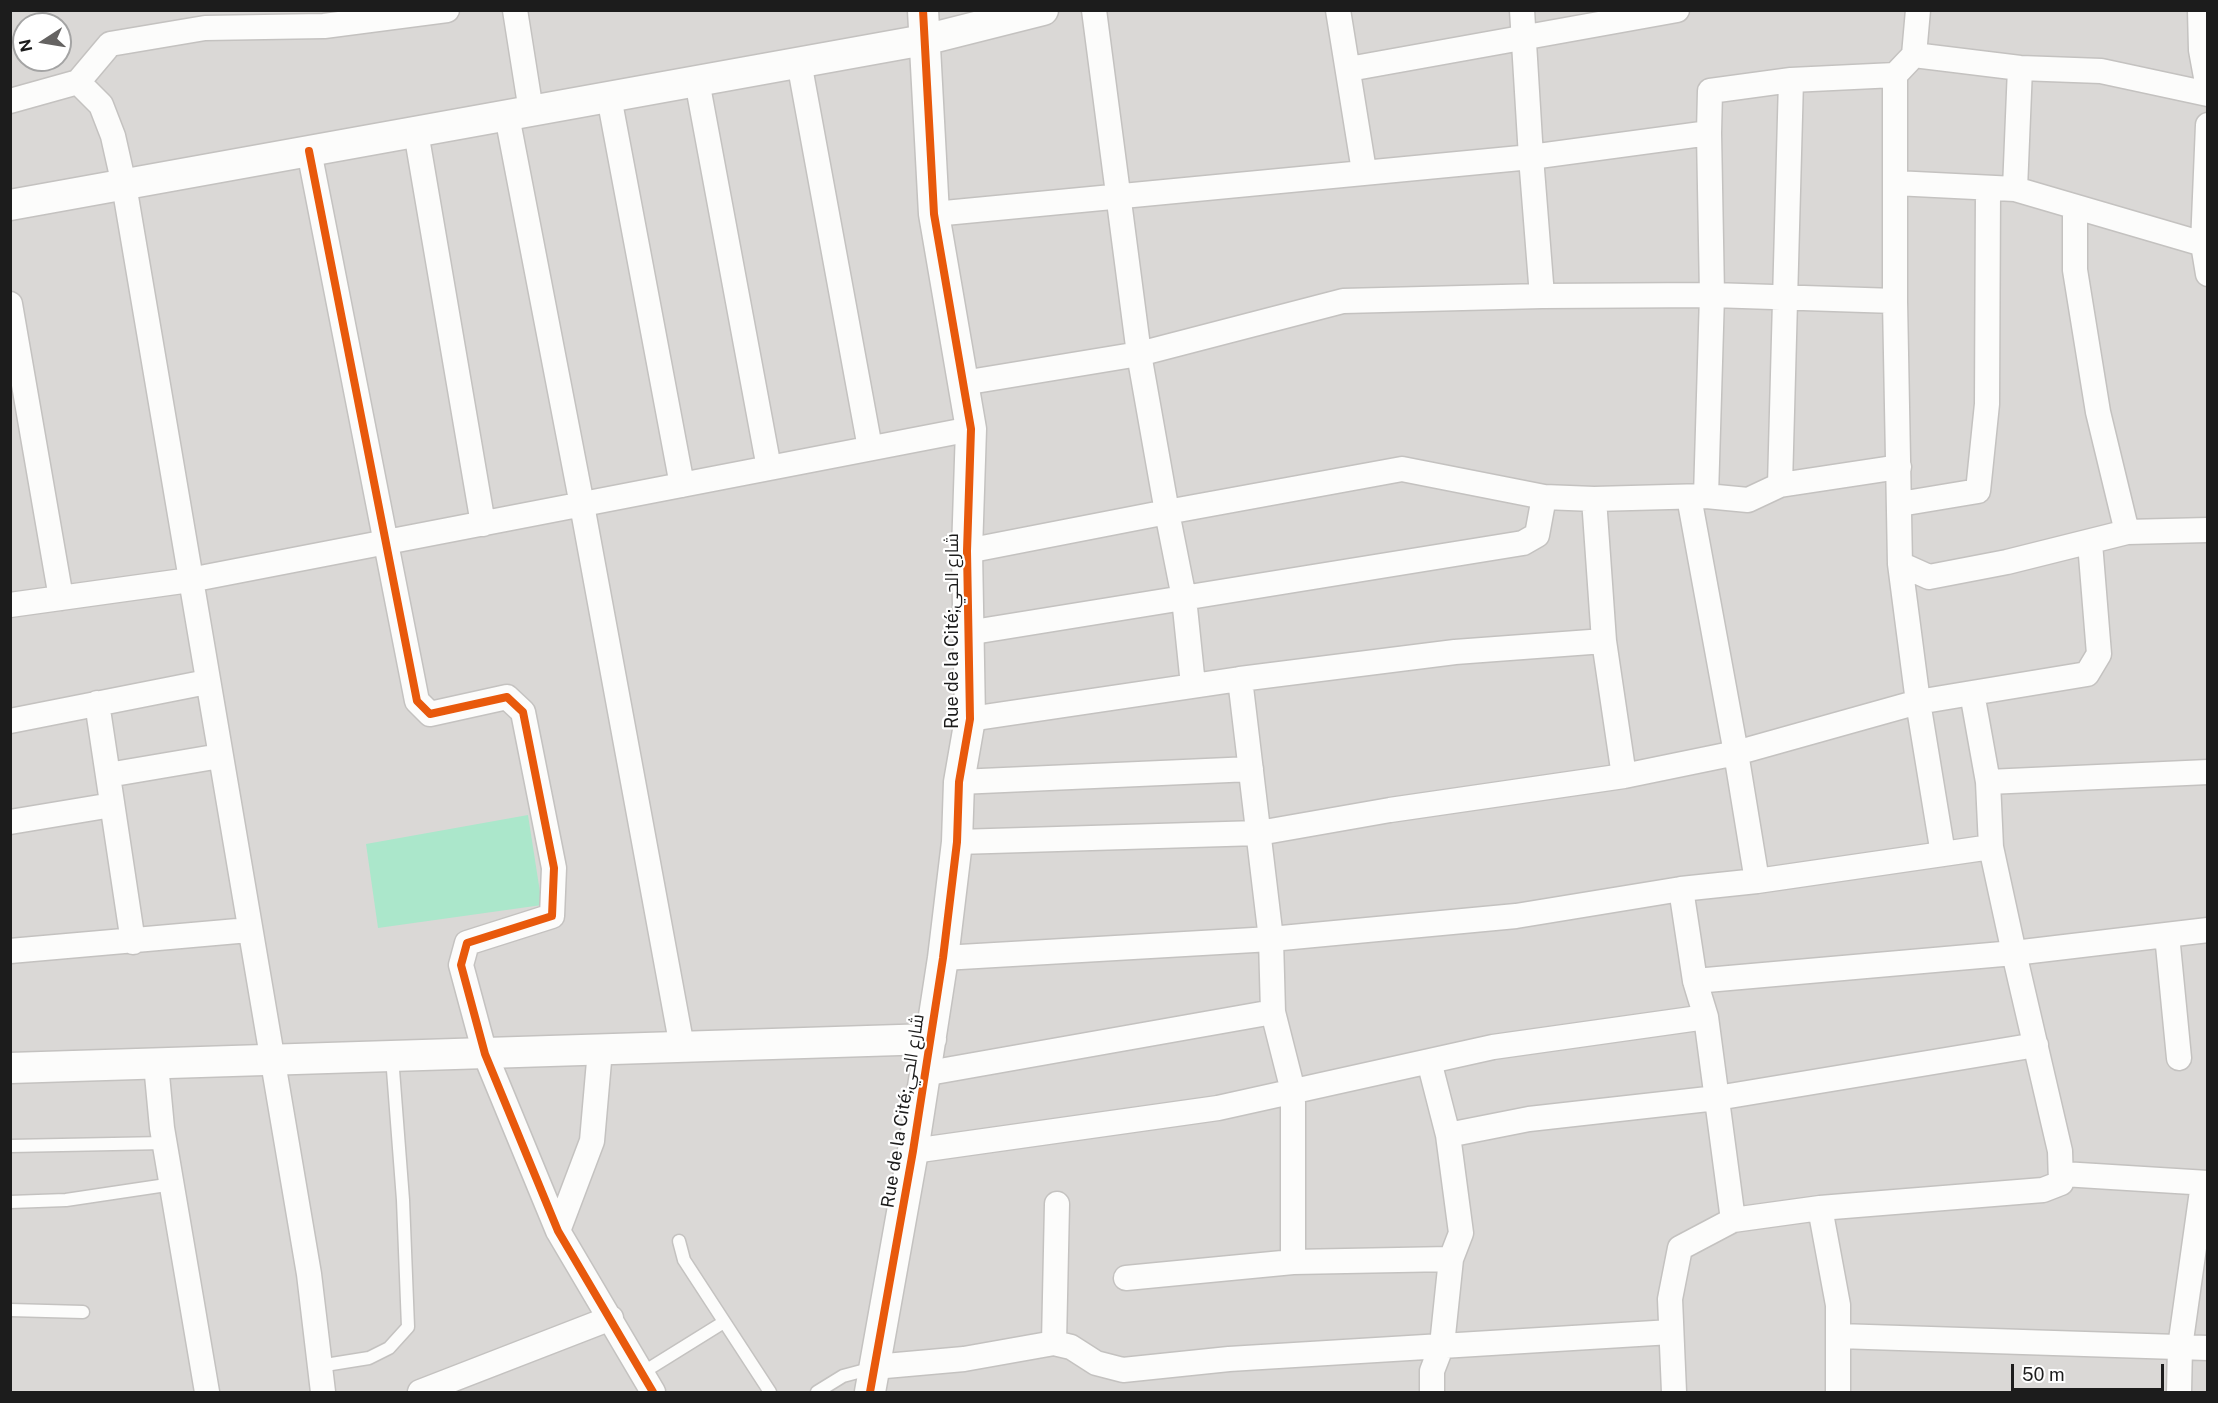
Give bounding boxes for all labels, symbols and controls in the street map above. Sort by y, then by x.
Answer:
north arrow [12,12,72,72]
text: N [15,37,36,54]
street label: Rue de la Cité;شارع الحي [941,533,963,729]
street label: Rue de la Cité;شارع الحي [877,1013,929,1209]
scale bar [2014,1352,2167,1390]
text: 50 m [2022,1364,2065,1385]

